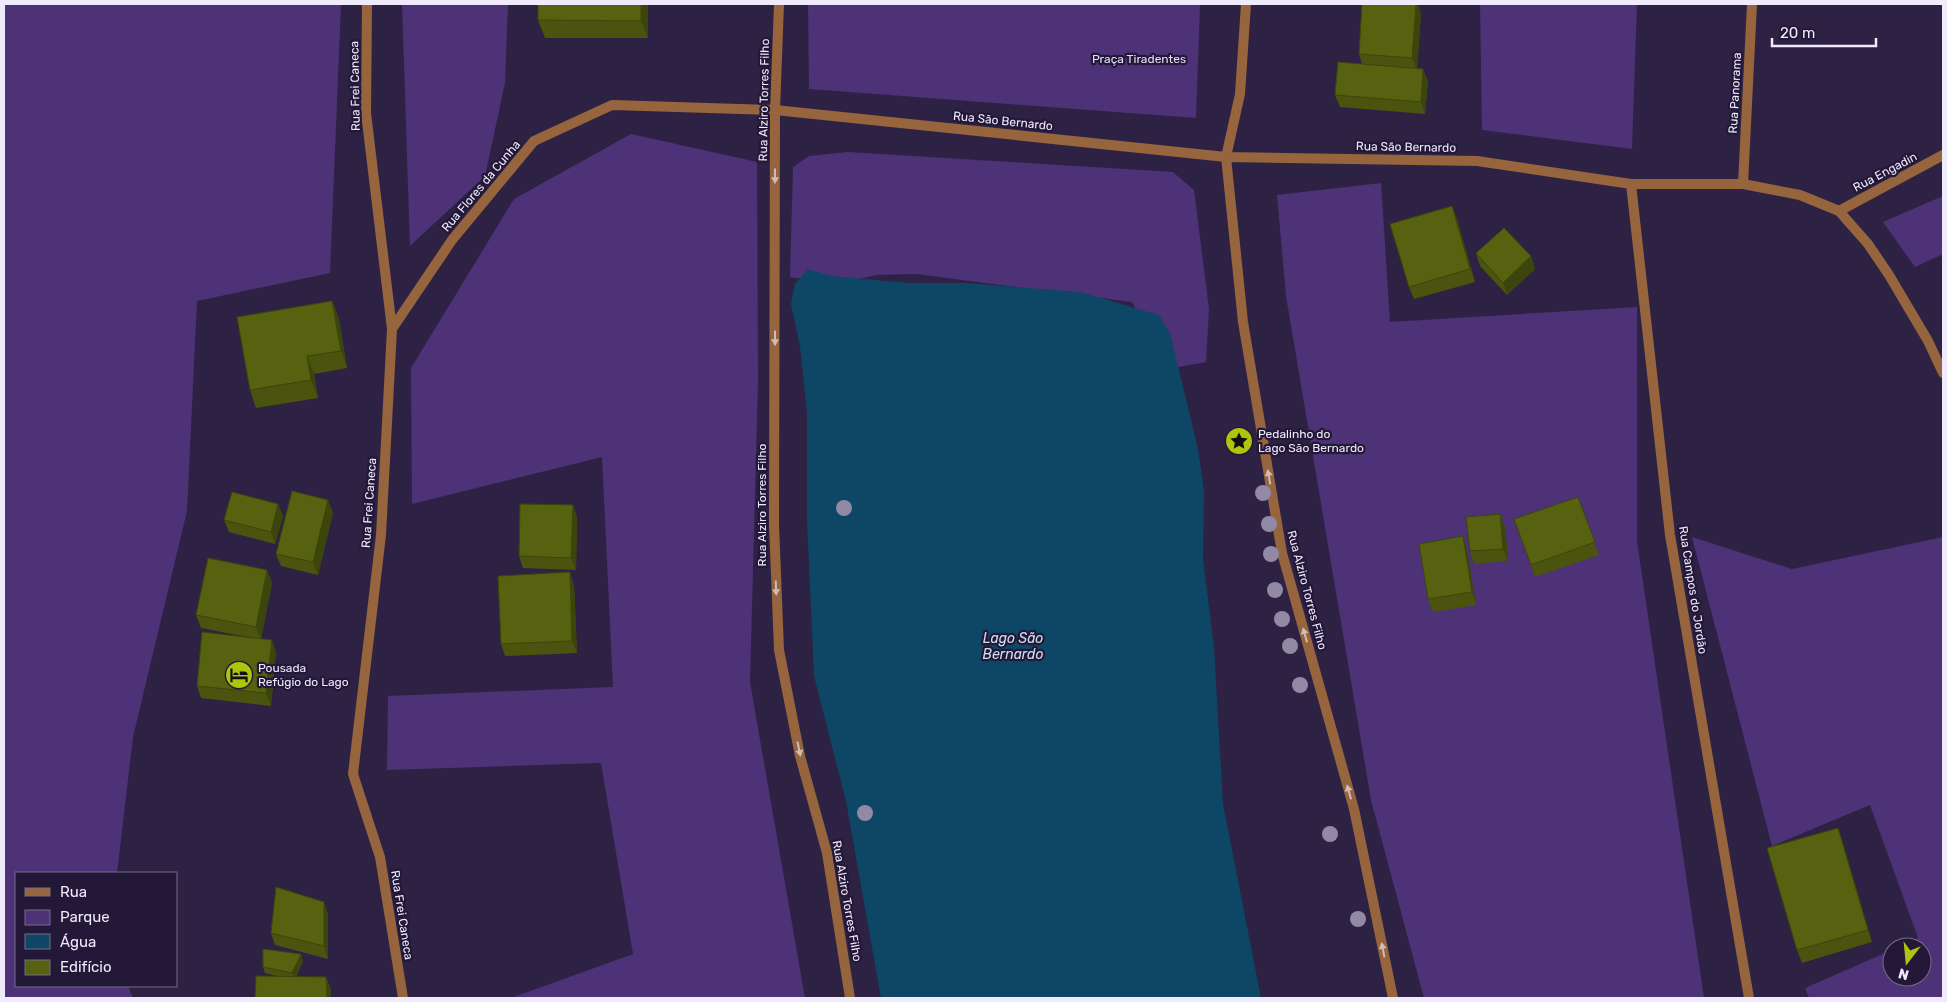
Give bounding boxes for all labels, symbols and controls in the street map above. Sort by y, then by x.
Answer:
scale bar [1772,15,1876,47]
text: 20 m [1780,24,1815,42]
street label: Rua Alziro Torres Filho [756,38,772,161]
street label: Rua Frei Caneca [347,41,363,131]
park label: Praça Tiradentes [1092,52,1186,66]
street label: Rua Panorama [1726,52,1744,134]
street label: Rua São Bernardo [952,109,1054,133]
street label: Rua Flores da Cunha [439,138,523,234]
street label: Rua São Bernardo [1356,139,1456,155]
street label: Rua Engadin [1851,149,1919,195]
one-way arrow [771,168,779,184]
one-way arrow [771,331,779,347]
place icon: Pedalinho do Lago São Bernardo [1224,426,1254,456]
place label: Pedalinho do Lago São Bernardo [1258,427,1364,455]
street label: Rua Alziro Torres Filho [755,444,769,566]
street label: Rua Frei Caneca [359,457,379,549]
one-way arrow [1265,469,1273,485]
street label: Rua Campos do Jordão [1676,525,1710,655]
street label: Rua Alziro Torres Filho [1284,529,1330,651]
one-way arrow [773,580,781,596]
one-way arrow [1301,628,1309,643]
water label: Lago São Bernardo [983,630,1043,663]
hotel icon: Pousada Refúgio do Lago [224,660,254,690]
place label: Pousada Refúgio do Lago [258,661,349,689]
one-way arrow [795,741,803,756]
one-way arrow [1345,784,1353,799]
street label: Rua Alziro Torres Filho [829,839,865,963]
street label: Rua Frei Caneca [388,869,416,961]
legend [15,872,178,987]
text: Rua [60,883,87,901]
text: Parque [60,908,110,926]
text: Água [60,933,96,951]
north arrow [1882,937,1932,987]
one-way arrow [1379,943,1387,958]
text: Edifício [60,958,112,976]
text: N [1896,964,1911,984]

